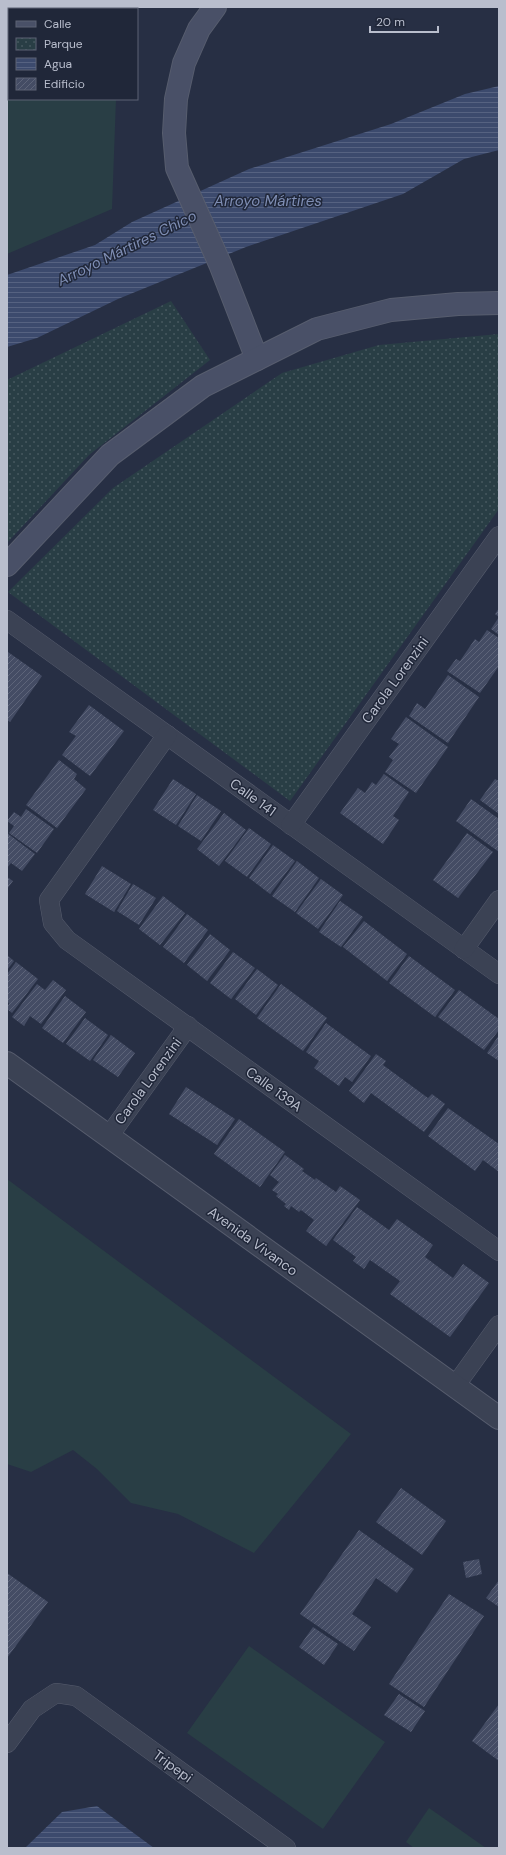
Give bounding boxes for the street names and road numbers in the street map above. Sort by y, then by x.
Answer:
street label: Carola Lorenzini [358,633,432,727]
street label: Calle 141 [226,774,280,820]
street label: Carola Lorenzini [111,1034,185,1128]
street label: Calle 139A [242,1063,306,1115]
street label: Avenida Vivanco [205,1202,301,1280]
street label: Tripepi [150,1746,196,1786]

